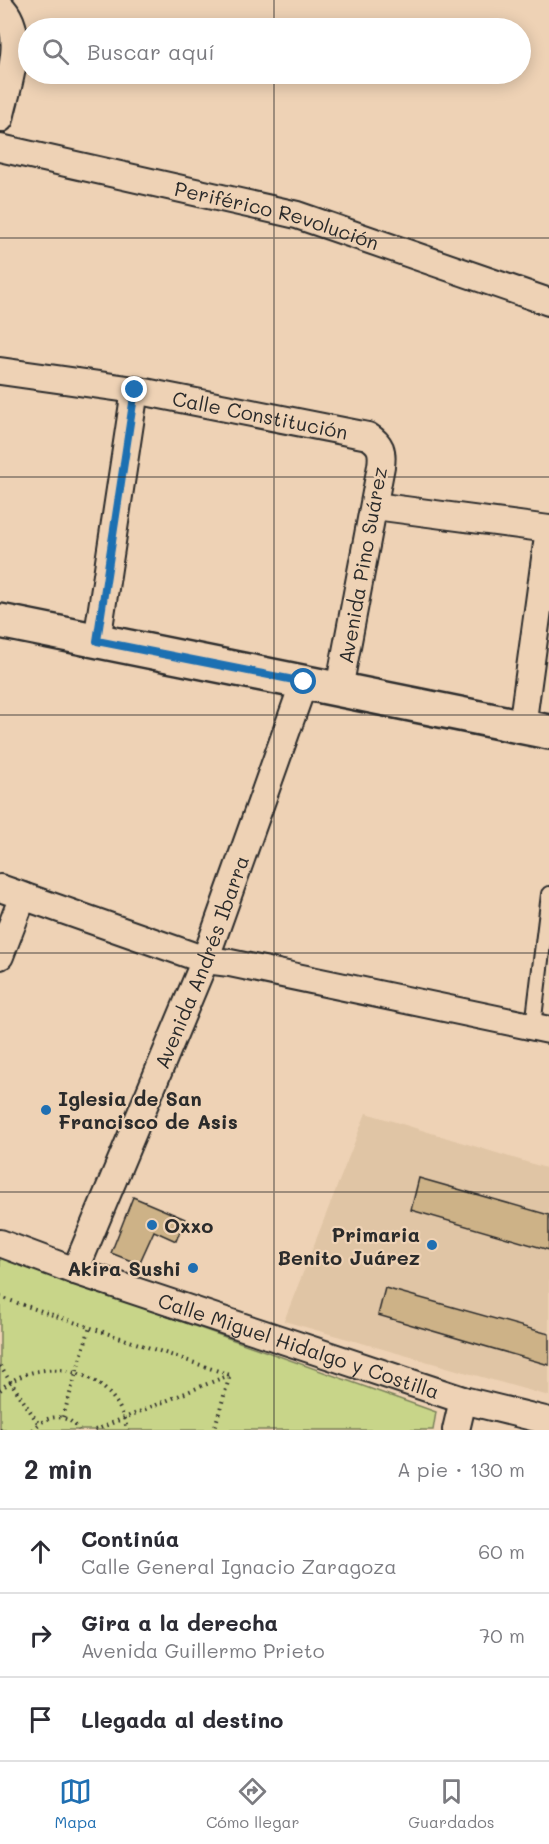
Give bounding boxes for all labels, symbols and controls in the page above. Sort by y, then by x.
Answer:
search box [18,18,531,84]
icon: search [39,35,72,68]
text: Buscar aquí [87,37,215,66]
street label: Periférico Revolución [172,175,383,255]
route end [121,376,147,402]
street label: Calle Constitución [170,385,350,445]
street label: Avenida Pino Suárez [332,465,392,665]
route start [290,668,316,694]
street label: Avenida Andrés Ibarra [148,852,254,1072]
place label: Iglesia de San Francisco de Asis [58,1085,238,1134]
marker: Iglesia de San Francisco de Asis [39,1103,53,1117]
place label: Oxxo [164,1212,213,1238]
marker: Oxxo [145,1218,159,1232]
place label: Primaria Benito Juárez [278,1221,420,1270]
marker: Primaria Benito Juárez [425,1238,439,1252]
place label: Akira Sushi [67,1255,181,1281]
marker: Akira Sushi [186,1261,200,1275]
street label: Calle Miguel Hidalgo y Costilla [155,1287,443,1404]
text: 2 min [24,1452,92,1486]
text: A pie · 130 m [397,1456,525,1482]
text: Continúa [81,1524,179,1553]
icon: ahead [24,1535,57,1568]
text: 60 m [478,1538,525,1564]
text: Calle General Ignacio Zaragoza [81,1553,397,1579]
text: Gira a la derecha [81,1608,278,1637]
icon: right [24,1619,57,1652]
text: 70 m [479,1622,525,1648]
text: Avenida Guillermo Prieto [81,1637,325,1663]
icon: arrive [24,1703,57,1736]
text: Llegada al destino [81,1705,283,1734]
tab: Mapa [54,1775,97,1832]
tab: Cómo llegar [206,1775,299,1832]
tab: Guardados [408,1775,495,1832]

